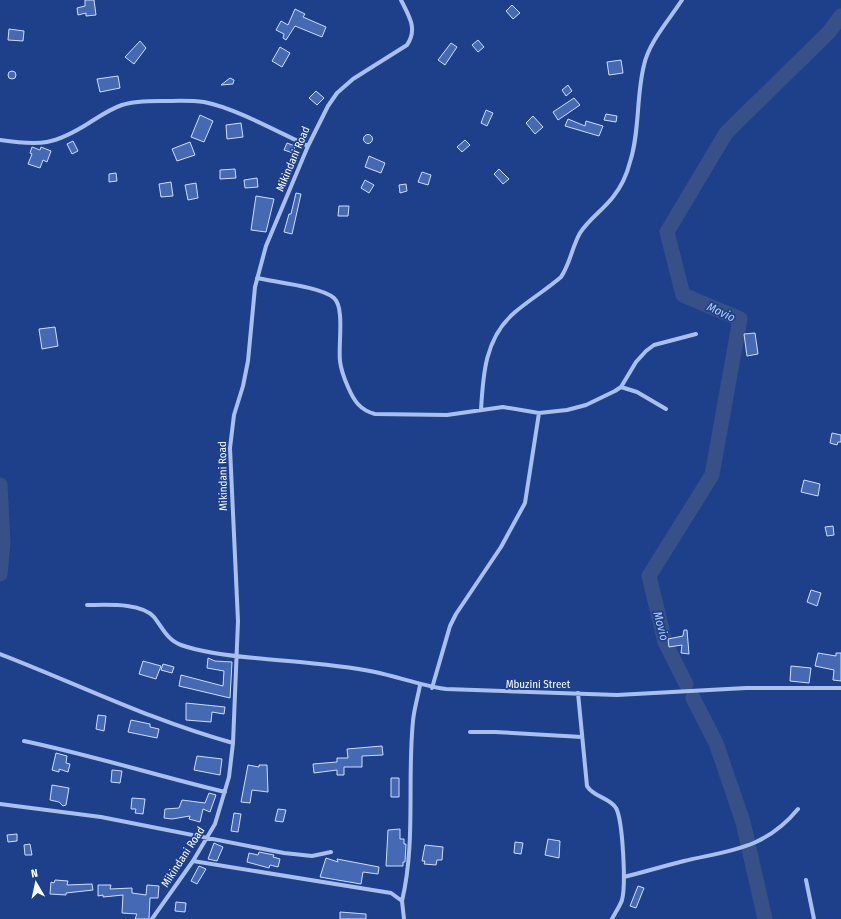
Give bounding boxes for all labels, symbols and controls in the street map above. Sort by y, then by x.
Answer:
street label: Mikindani Road [273,124,313,194]
water label: Movio [705,299,737,325]
street label: Mikindani Road [216,441,230,511]
water label: Movio [650,610,672,642]
street label: Mbuzini Street [506,678,571,691]
street label: Mikindani Road [159,824,207,890]
north arrow [16,863,56,903]
text: N [30,867,39,881]

